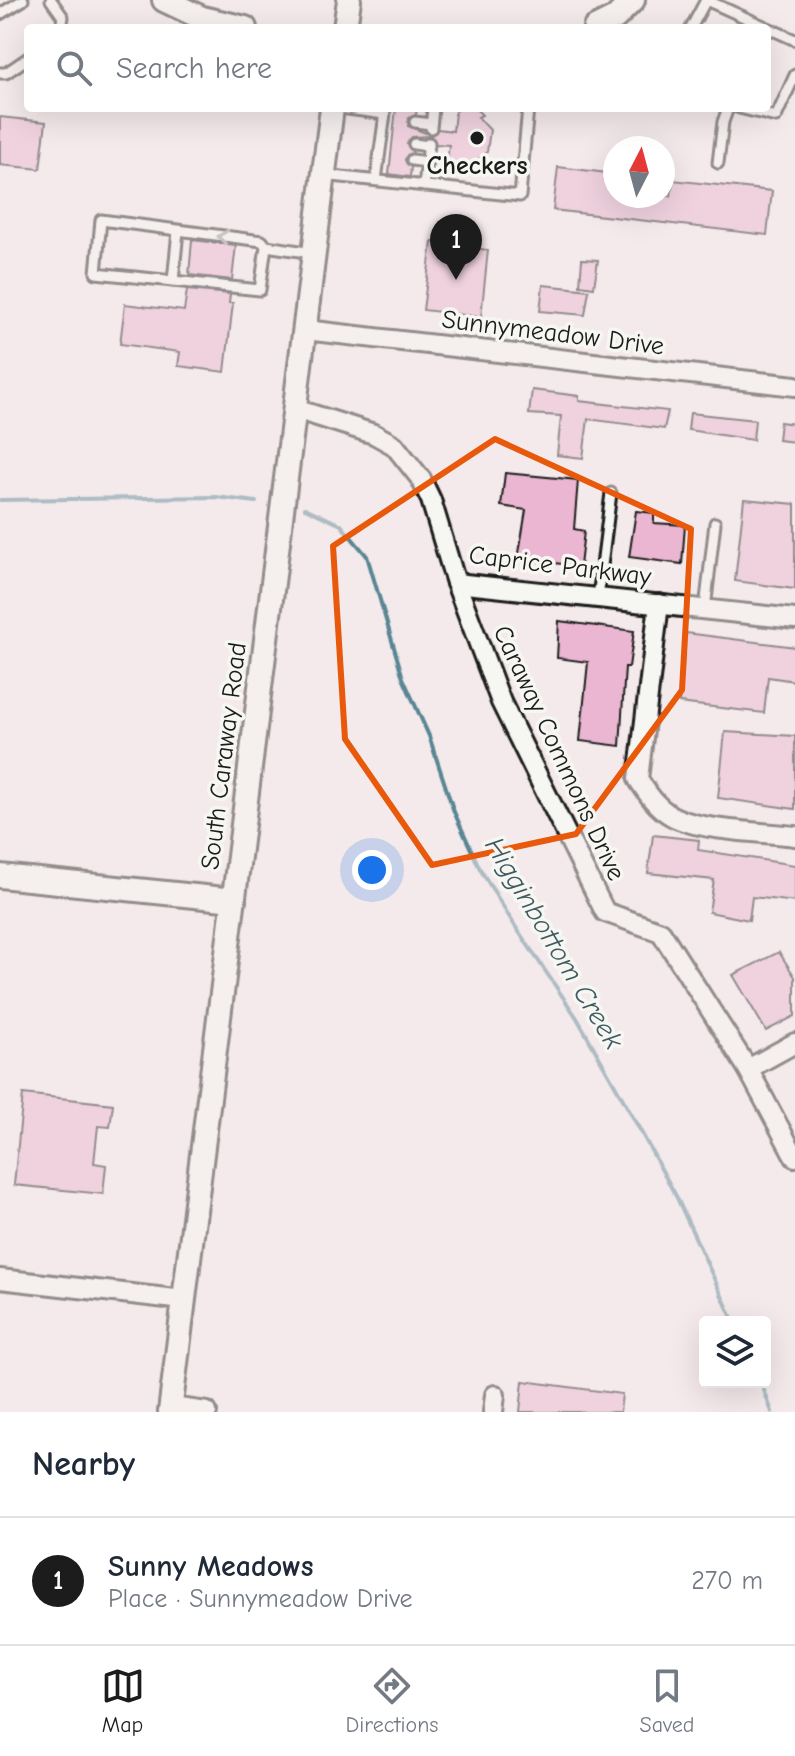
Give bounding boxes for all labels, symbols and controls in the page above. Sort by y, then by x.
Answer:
search box [24,24,771,112]
icon: search [52,46,96,90]
text: Search here [116,51,272,86]
marker: Checkers [468,129,486,147]
north arrow [603,136,675,208]
place label: Checkers [427,151,527,181]
pin: 1 [430,214,482,280]
one-way arrow [216,228,229,245]
street label: Sunnymeadow Drive [440,304,666,362]
street label: Caprice Parkway [467,540,653,592]
street label: Caraway Commons Drive [487,621,631,885]
street label: South Caraway Road [195,641,253,871]
water label: Higginbottom Creek [478,831,630,1055]
your location [352,850,392,890]
map controls [699,1316,771,1388]
button: layers [699,1316,771,1388]
text: Nearby [32,1444,135,1484]
text: Sunny Meadows [108,1549,314,1584]
text: 1 [53,1566,63,1596]
text: 270 m [691,1566,763,1596]
text: Place · Sunnymeadow Drive [108,1584,413,1614]
tab: Map [101,1664,145,1738]
tab: Directions [346,1664,439,1738]
tab: Saved [640,1664,694,1738]

